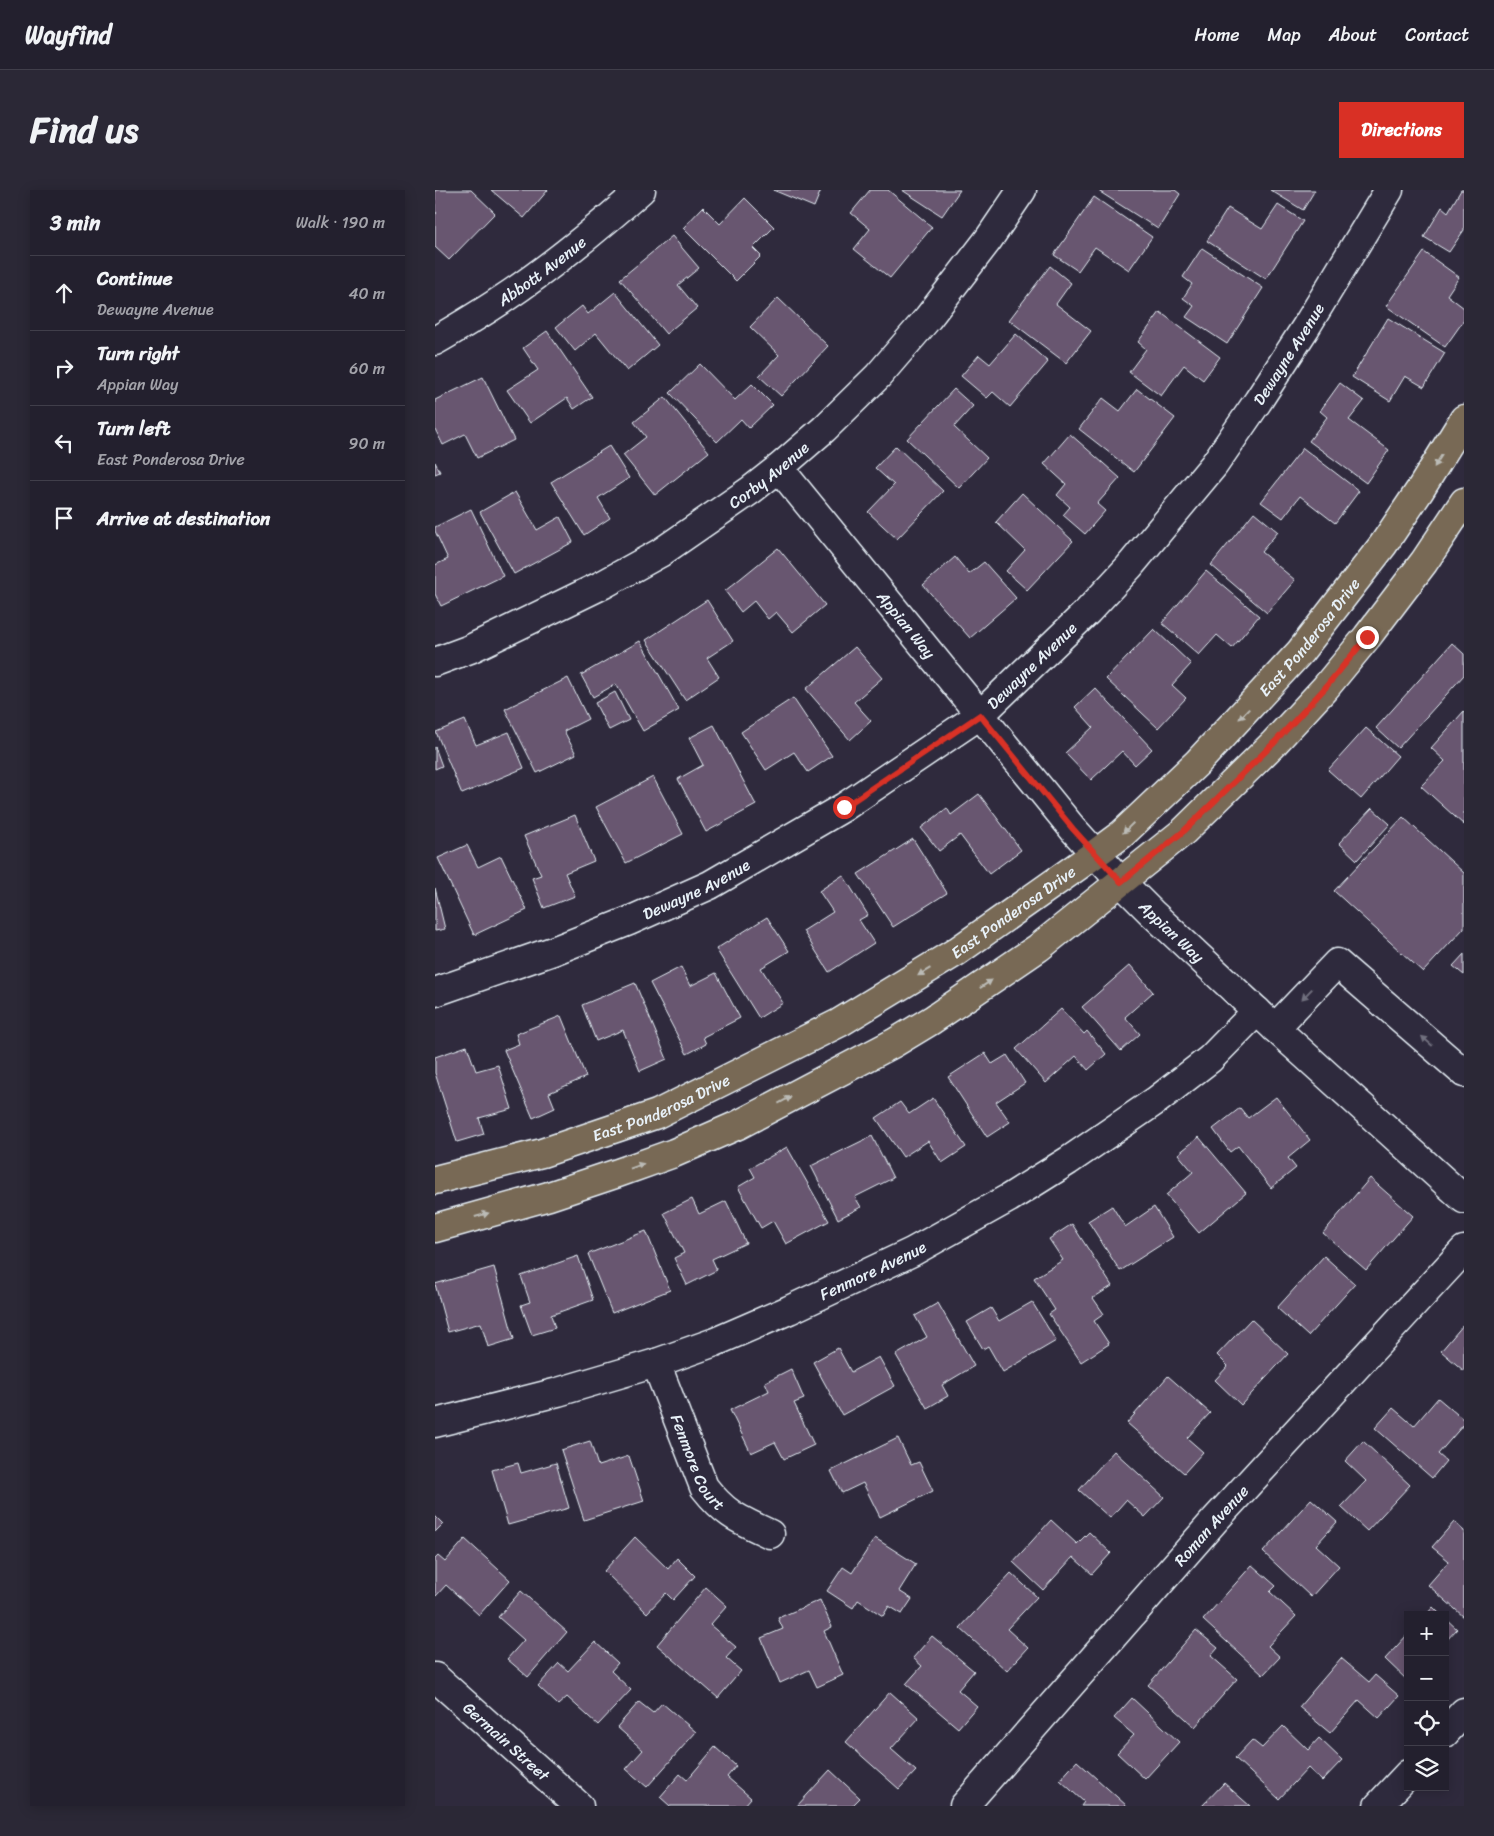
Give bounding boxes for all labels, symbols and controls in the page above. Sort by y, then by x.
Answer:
text: Wayfind [25,14,111,56]
text: Home [1195,19,1240,51]
text: Map [1268,19,1301,51]
text: About [1329,19,1377,51]
text: Contact [1405,19,1469,51]
text: Find us [30,99,138,161]
button: Directions [1339,102,1464,158]
text: 3 min [50,204,100,242]
text: Walk · 190 m [296,208,385,237]
street label: Abbott Avenue [490,228,593,314]
text: Continue [97,262,173,295]
icon: ahead [50,279,78,307]
text: 40 m [348,279,385,308]
text: Dewayne Avenue [97,295,214,324]
street label: Dewayne Avenue [1244,297,1332,411]
text: Turn right [97,337,179,370]
icon: right [50,354,78,382]
text: 60 m [349,354,385,383]
text: Appian Way [97,370,178,399]
text: Turn left [97,412,170,445]
icon: left [50,429,78,457]
text: 90 m [349,429,385,458]
street label: Corby Avenue [722,433,816,516]
text: East Ponderosa Drive [97,445,245,474]
one-way arrow [1434,454,1443,467]
text: Arrive at destination [97,502,270,535]
icon: arrive [50,504,78,532]
street label: East Ponderosa Drive [1251,571,1368,703]
street label: Appian Way [869,583,944,666]
street label: Dewayne Avenue [979,614,1084,716]
route end [1356,626,1379,649]
one-way arrow [1238,708,1250,720]
route start [833,796,856,819]
one-way arrow [1122,822,1134,834]
street label: Dewayne Avenue [638,850,756,928]
street label: East Ponderosa Drive [944,857,1082,966]
street label: Appian Way [1131,892,1212,970]
one-way arrow [917,967,930,976]
one-way arrow [979,979,993,988]
one-way arrow [1302,988,1314,1000]
one-way arrow [1422,1035,1434,1047]
street label: East Ponderosa Drive [588,1065,735,1149]
one-way arrow [778,1096,792,1105]
one-way arrow [630,1162,645,1170]
one-way arrow [474,1210,489,1218]
street label: Fenmore Avenue [814,1232,932,1308]
street label: Fenmore Court [663,1410,732,1518]
street label: Roman Avenue [1166,1477,1256,1573]
map controls [1404,1611,1449,1791]
button: + [1404,1611,1449,1656]
button: − [1404,1656,1449,1701]
street label: Germain Street [456,1694,557,1789]
button: locate [1404,1701,1449,1746]
button: layers [1404,1746,1449,1791]

